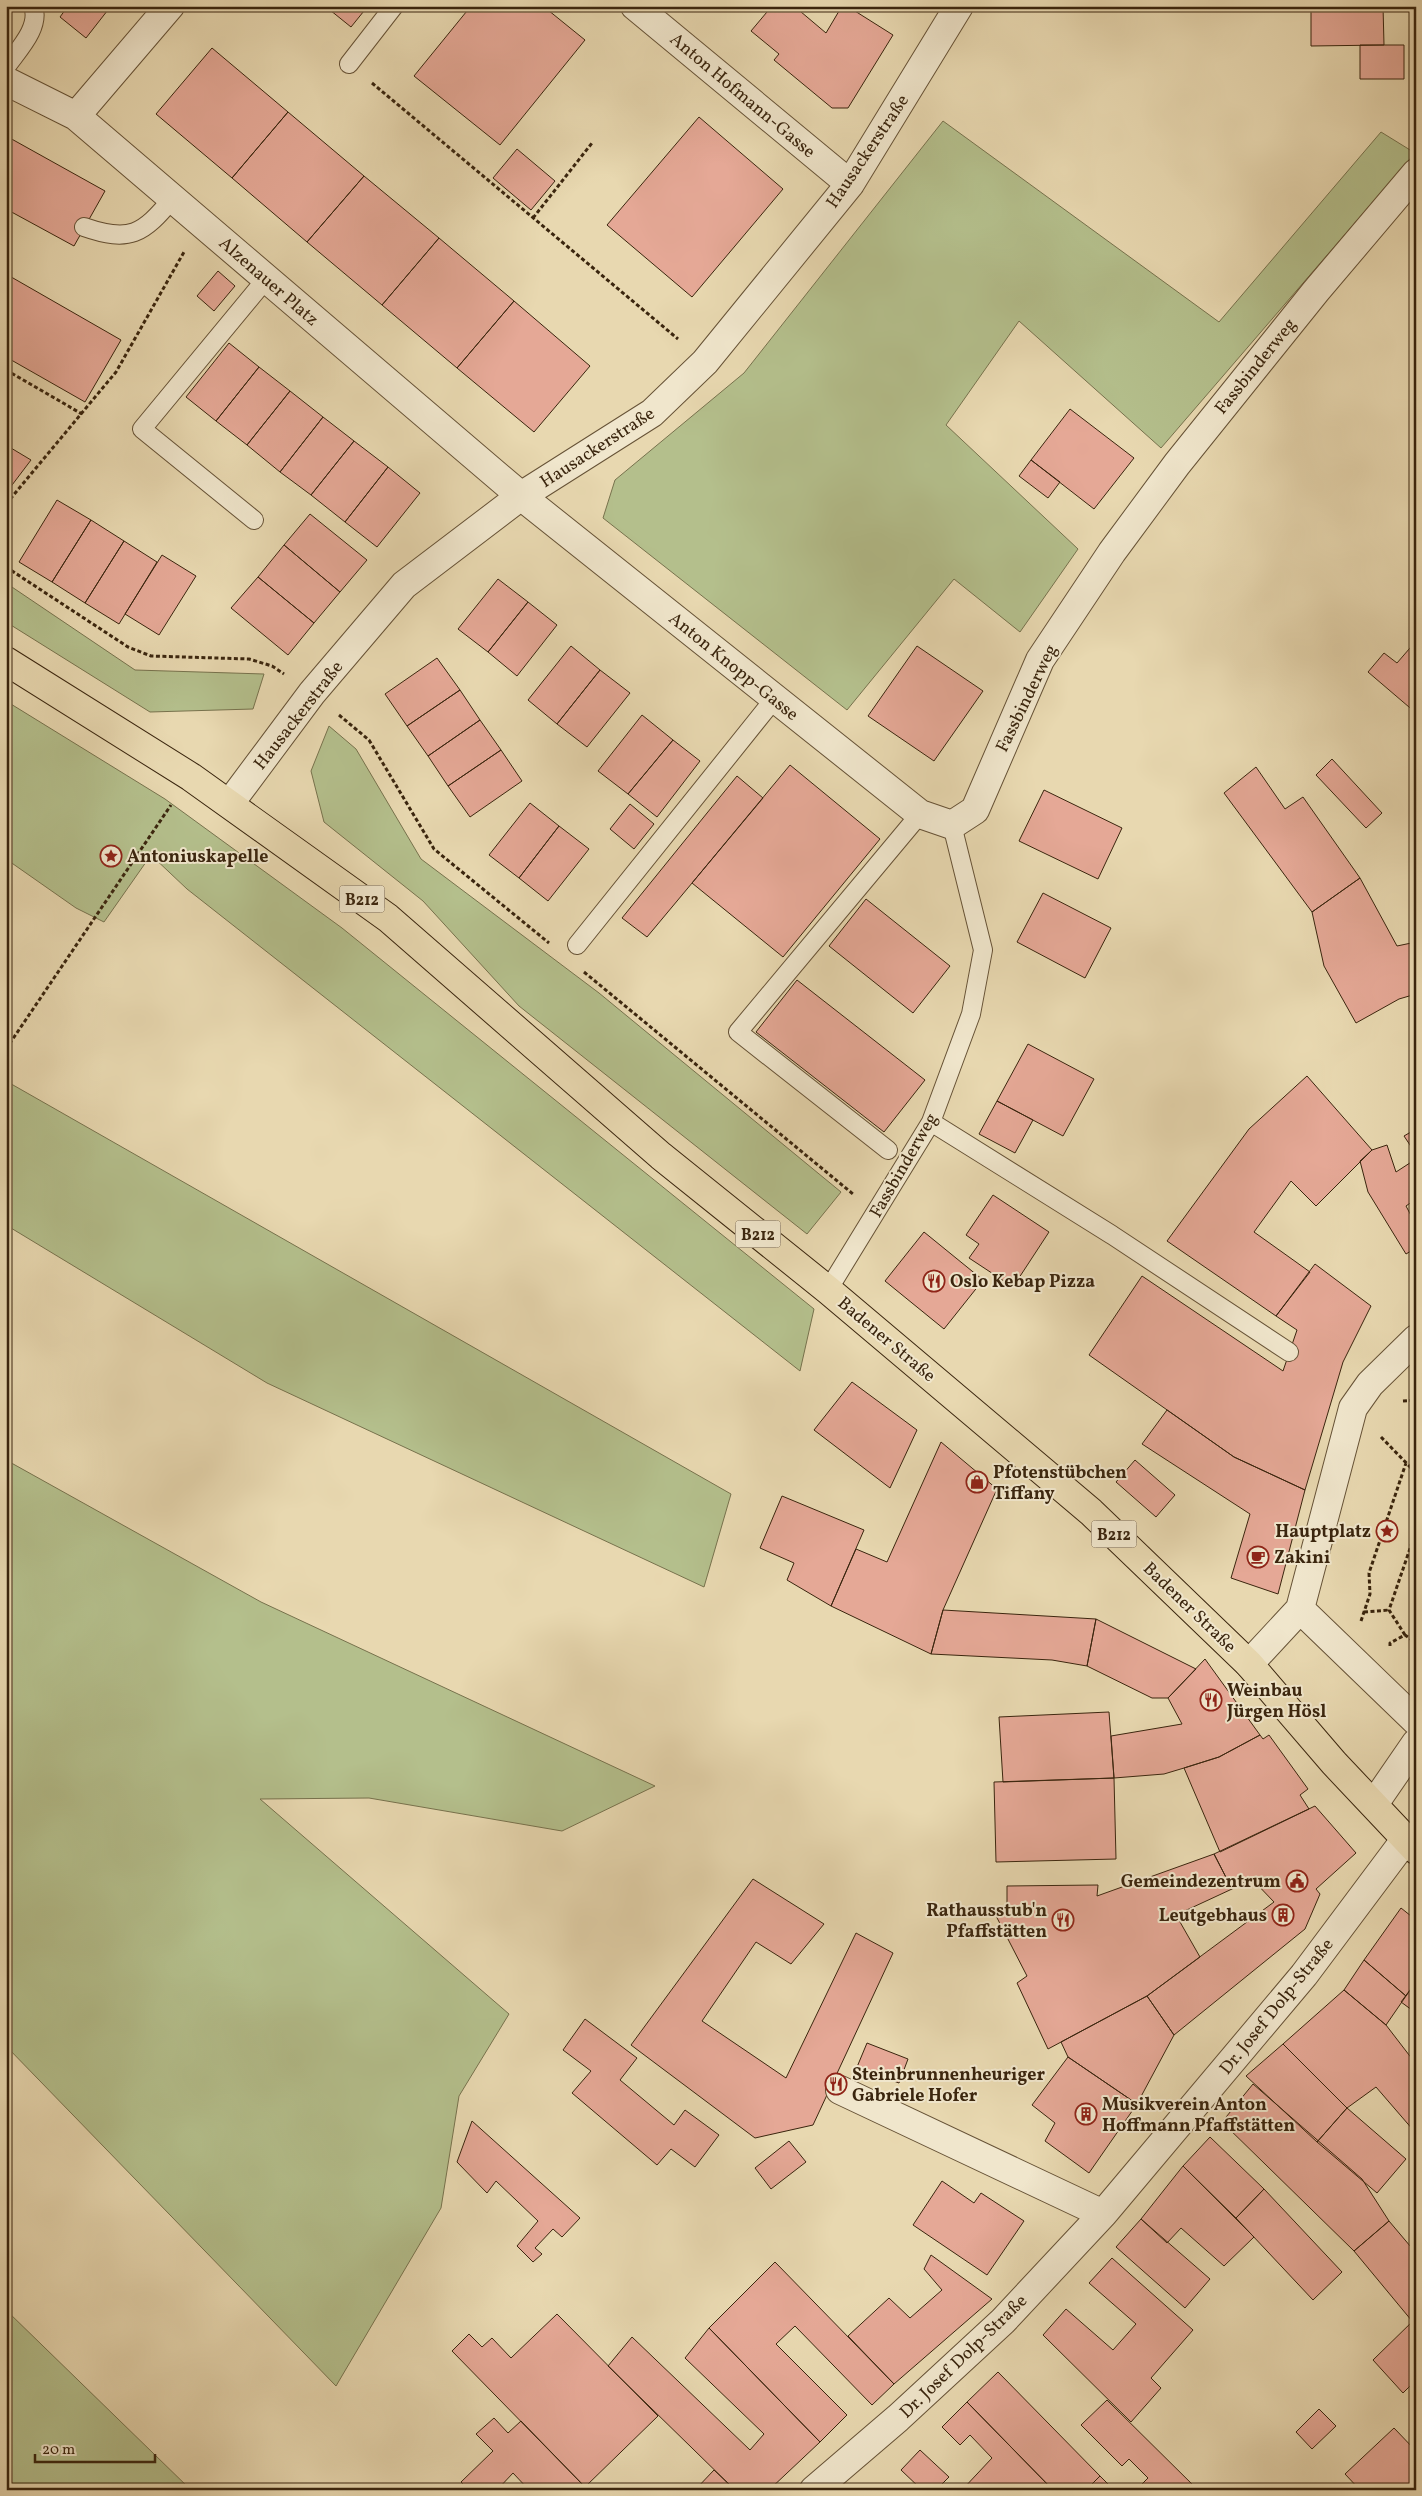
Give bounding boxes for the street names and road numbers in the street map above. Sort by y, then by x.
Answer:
street label: Anton Hofmann-Gasse [664,28,820,165]
street label: Hausackerstraße [821,90,916,214]
street label: Alzenauer Platz [213,232,323,333]
street label: Fassbinderweg [1210,313,1303,420]
street label: Hausackerstraße [535,402,660,495]
street label: Anton Knopp-Gasse [663,607,803,727]
street label: Fassbinderweg [990,640,1064,757]
street label: Hausackerstraße [249,656,350,776]
road number: B212 [340,886,384,912]
street label: Fassbinderweg [864,1109,944,1223]
road number: B212 [736,1220,780,1248]
street label: Badener Straße [832,1292,941,1389]
road number: B212 [1092,1520,1136,1548]
street label: Badener Straße [1137,1557,1241,1659]
street label: Dr. Josef Dolp-Straße [1214,1933,1340,2080]
street label: Dr. Josef Dolp-Straße [895,2289,1033,2425]

